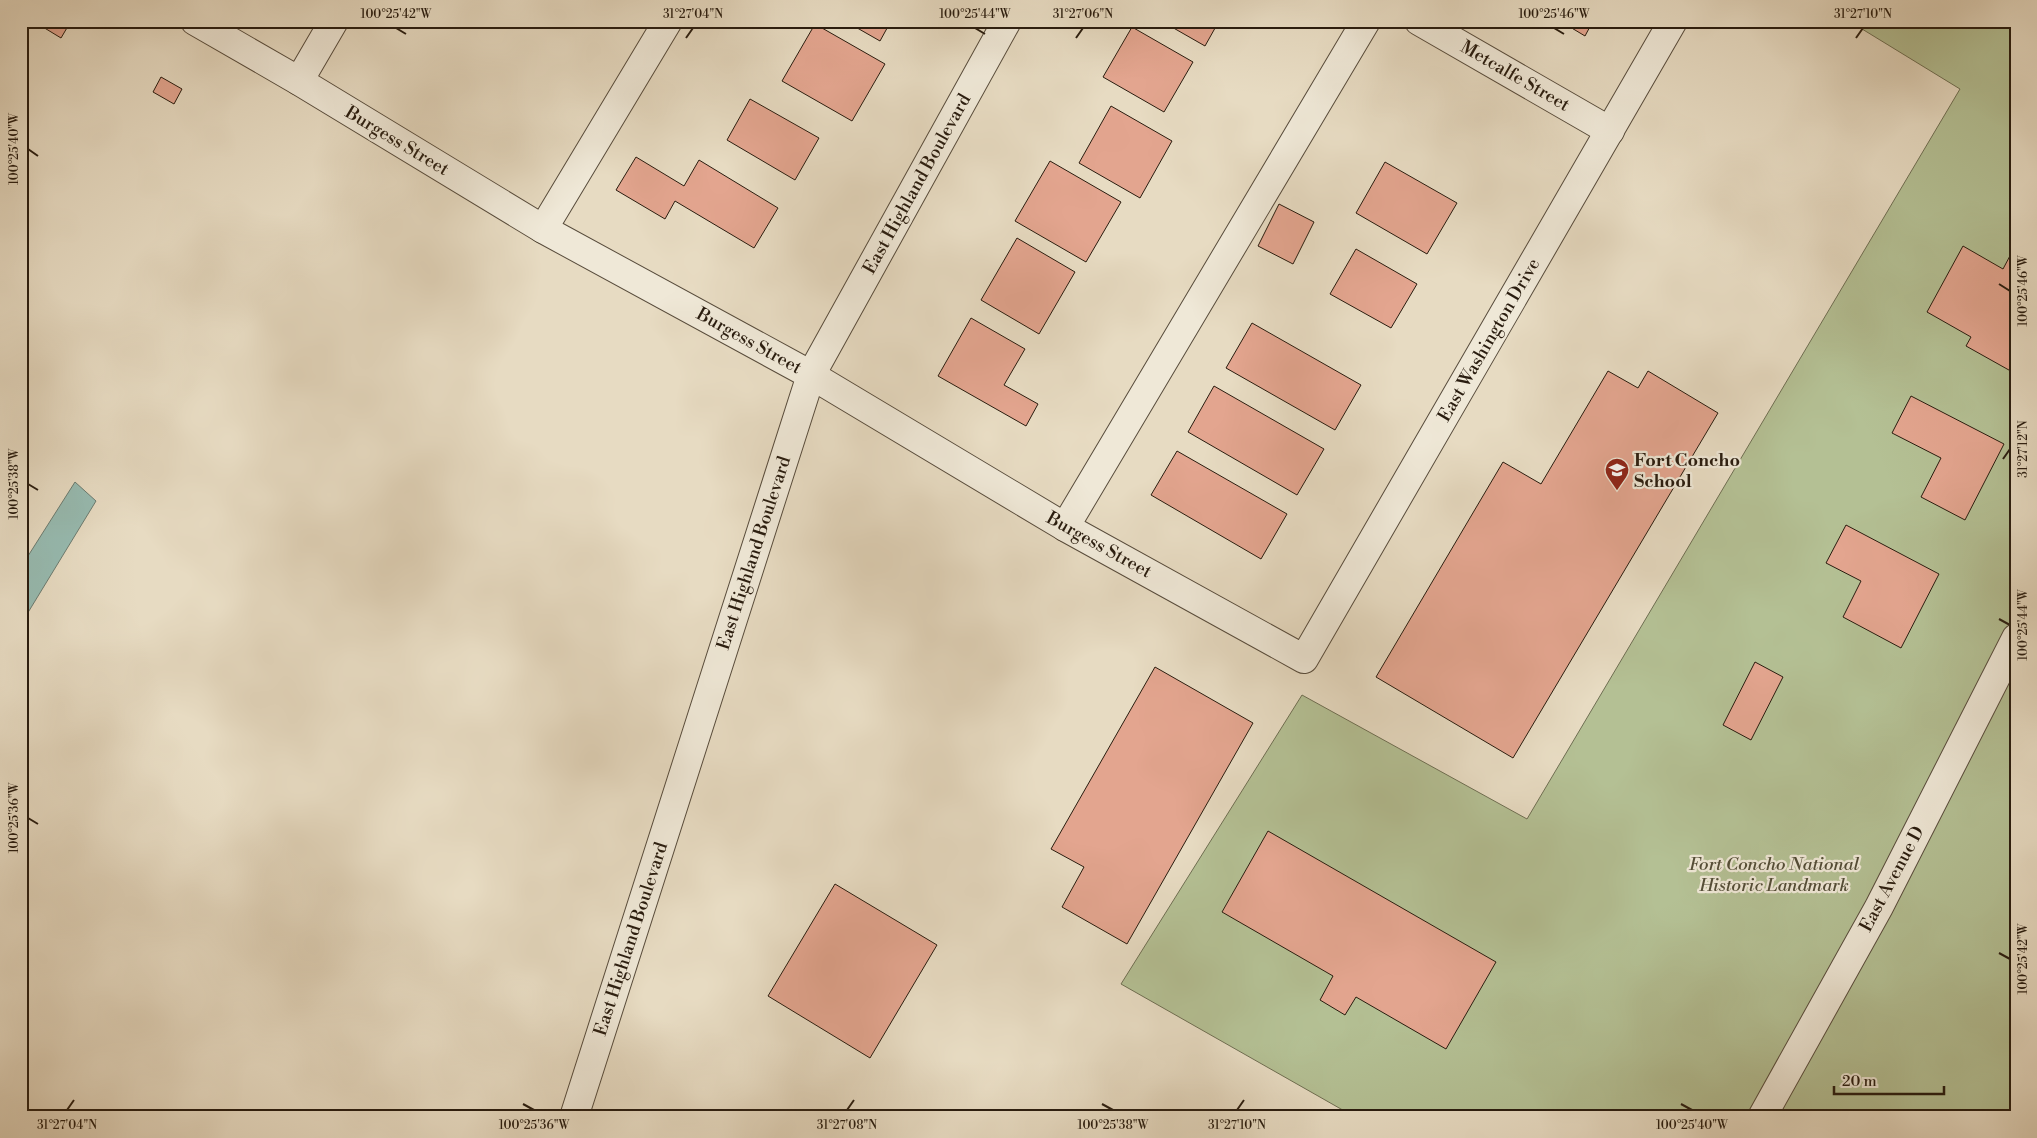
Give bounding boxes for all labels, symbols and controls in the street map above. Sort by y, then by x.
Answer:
text: 100°25'42"W [361,7,433,22]
text: 31°27'04"N [663,7,723,22]
text: 100°25'44"W [939,7,1012,22]
text: 31°27'06"N [1053,7,1113,22]
text: 100°25'46"W [1518,7,1591,22]
text: 31°27'10"N [1834,7,1892,22]
street label: Metcalfe Street [1456,35,1574,117]
street label: East Highland Boulevard [858,89,976,278]
street label: Burgess Street [340,100,454,181]
text: 100°25'40"W [7,112,22,185]
street label: East Washington Drive [1433,254,1545,426]
text: 100°25'46"W [2016,254,2031,327]
street label: Burgess Street [691,302,806,380]
text: 31°27'12"N [2016,420,2031,478]
text: 100°25'38"W [7,447,22,519]
place label: Fort Concho School [1634,449,1740,493]
street label: East Highland Boulevard [712,452,796,653]
school or university icon: Fort Concho School [1604,457,1630,491]
street label: Burgess Street [1041,506,1156,584]
text: 100°25'44"W [2016,588,2031,661]
text: 100°25'36"W [7,782,22,853]
street label: East Avenue D [1854,822,1930,936]
street label: East Highland Boulevard [589,838,673,1039]
park label: Fort Concho National Historic Landmark [1689,853,1859,897]
text: 100°25'42"W [2016,922,2031,994]
scale bar [1834,1063,1944,1095]
text: 20 m [1842,1072,1877,1091]
text: 31°27'04"N [37,1118,97,1133]
text: 100°25'36"W [499,1118,570,1133]
text: 31°27'08"N [817,1118,877,1133]
text: 100°25'38"W [1078,1118,1150,1133]
text: 31°27'10"N [1208,1118,1266,1133]
text: 100°25'40"W [1656,1118,1729,1133]

